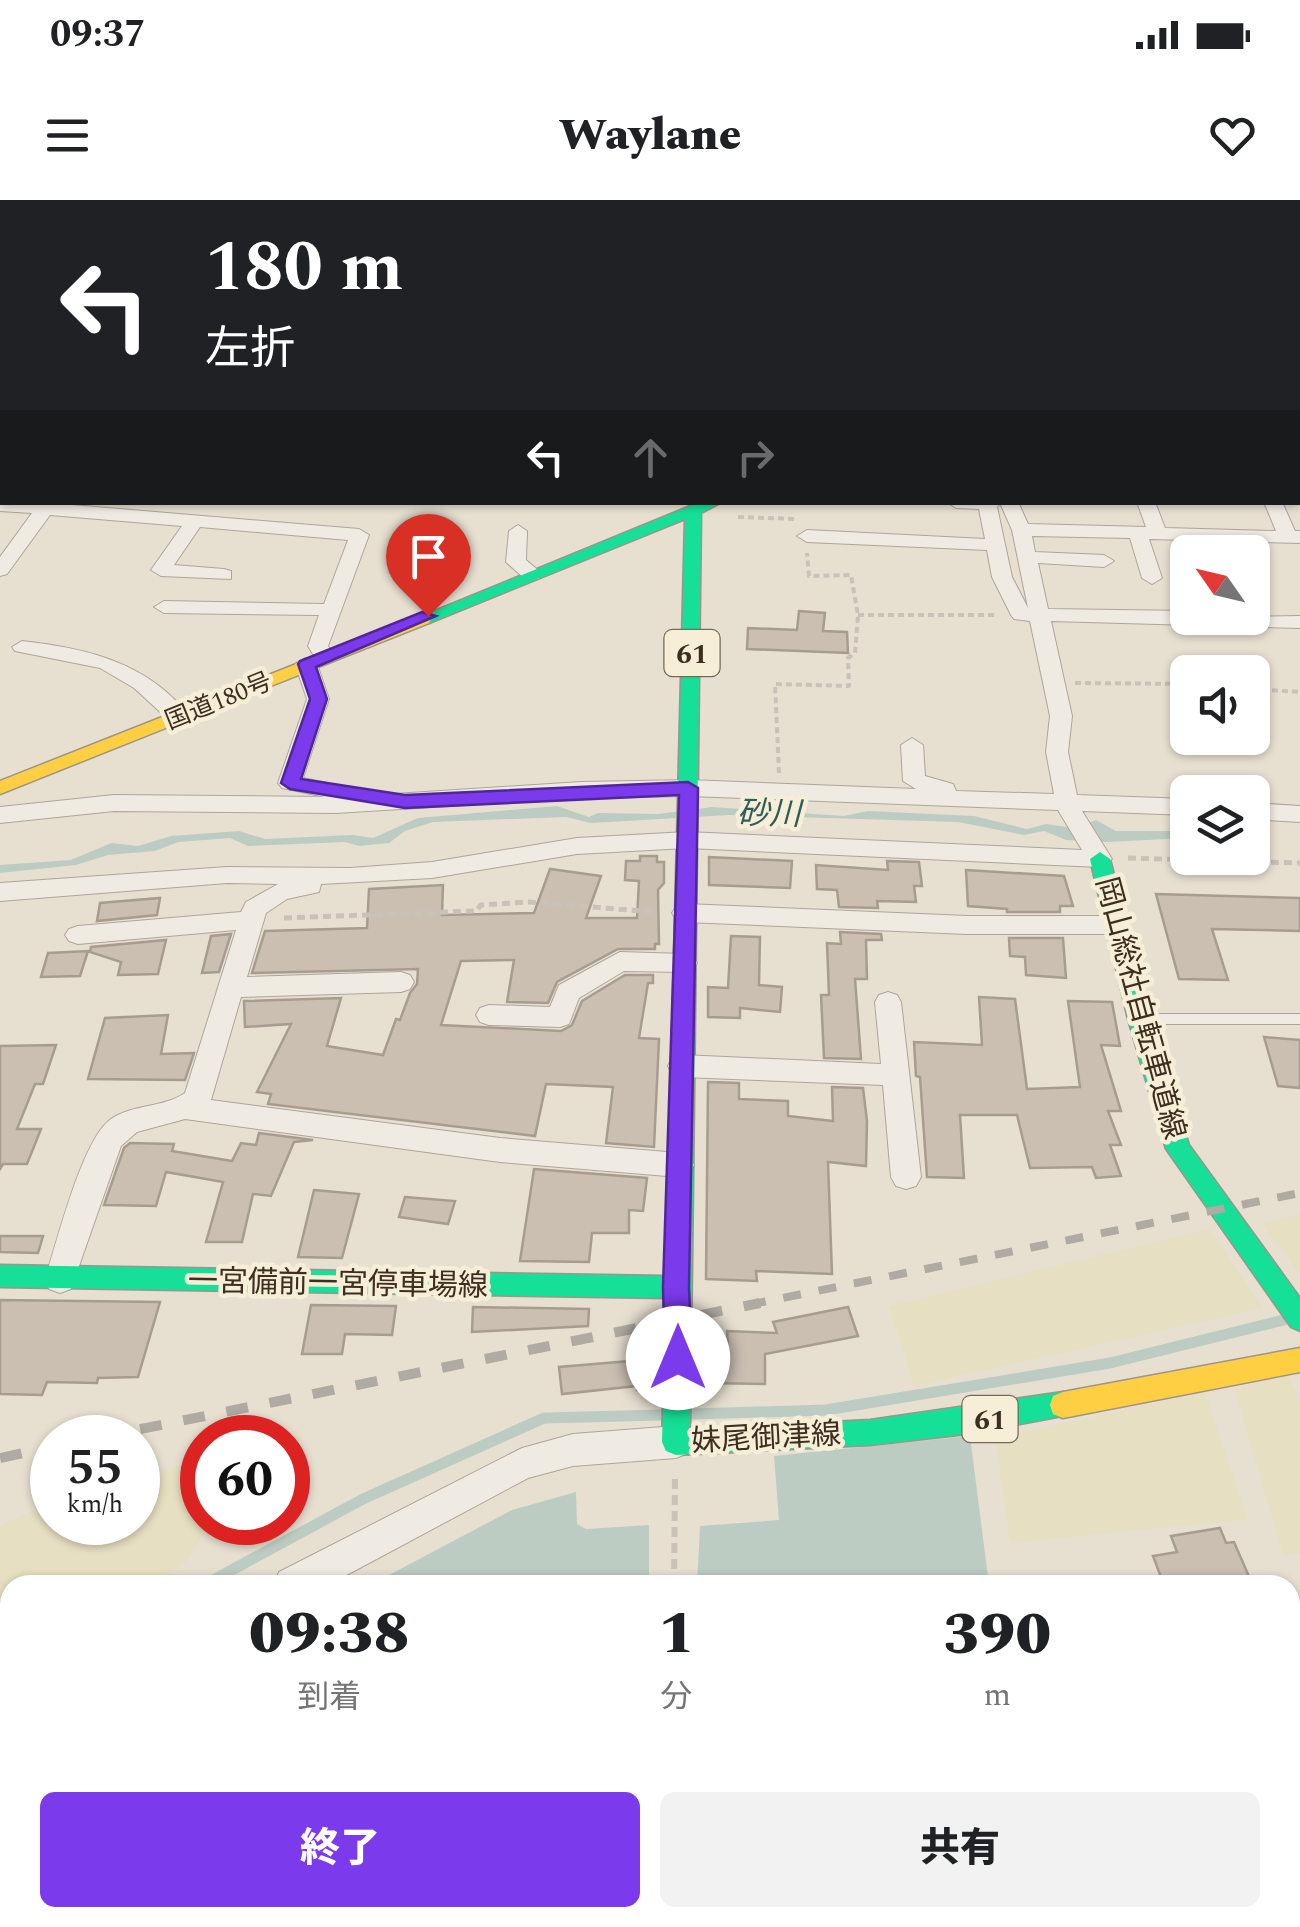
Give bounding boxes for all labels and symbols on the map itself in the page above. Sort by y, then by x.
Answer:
pin [386,514,471,617]
north arrow [1170,535,1270,635]
road number: 61 [664,630,720,676]
street label: 国道180号 [159,663,278,741]
water label: 砂川 [737,789,804,840]
street label: 岡山総社自転車道線 [1083,872,1197,1145]
street label: 一宮備前一宮停車場線 [188,1258,488,1310]
position arrow [626,1306,730,1410]
road number: 61 [962,1396,1018,1442]
street label: 妹尾御津線 [690,1411,842,1465]
speed limit sign: 60 [180,1415,310,1545]

